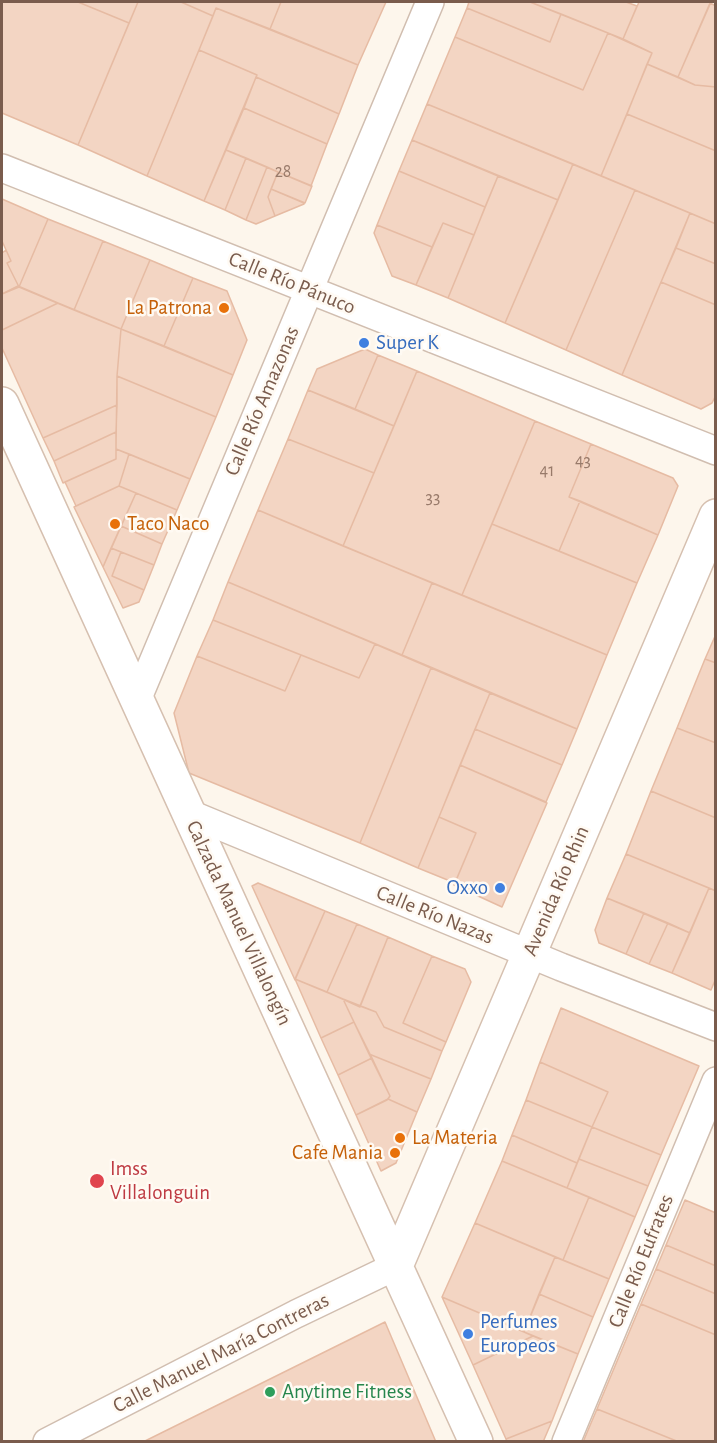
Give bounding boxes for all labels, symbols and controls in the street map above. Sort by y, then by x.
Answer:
house number: 28 [275,161,291,183]
street label: Calle Río Pánuco [225,246,359,320]
place label: La Patrona [126,295,212,321]
marker: La Patrona [217,301,231,315]
street label: Calle Río Amazonas [219,323,305,479]
place label: Super K [376,330,439,356]
marker: Super K [357,336,371,350]
house number: 43 [575,450,591,472]
house number: 41 [540,460,554,482]
house number: 33 [426,487,440,509]
place label: Taco Naco [127,511,209,537]
marker: Taco Naco [108,517,122,531]
street label: Calzada Manuel Villalongín [180,817,298,1029]
street label: Avenida Río Rhin [517,822,595,960]
place label: Oxxo [446,875,488,901]
street label: Calle Río Nazas [373,880,497,950]
marker: Oxxo [493,881,507,895]
place label: La Materia [412,1125,498,1151]
marker: La Materia [393,1131,407,1145]
place label: Cafe Mania [292,1140,383,1166]
marker: Cafe Mania [388,1146,402,1160]
place label: Imss Villalonguin [110,1156,210,1206]
marker: Imss Villalonguin [88,1172,106,1190]
street label: Calle Río Eufrates [603,1191,679,1331]
street label: Calle Manuel María Contreras [109,1287,333,1419]
place label: Perfumes Europeos [480,1309,558,1359]
marker: Perfumes Europeos [461,1327,475,1341]
place label: Anytime Fitness [282,1379,412,1405]
marker: Anytime Fitness [263,1385,277,1399]

